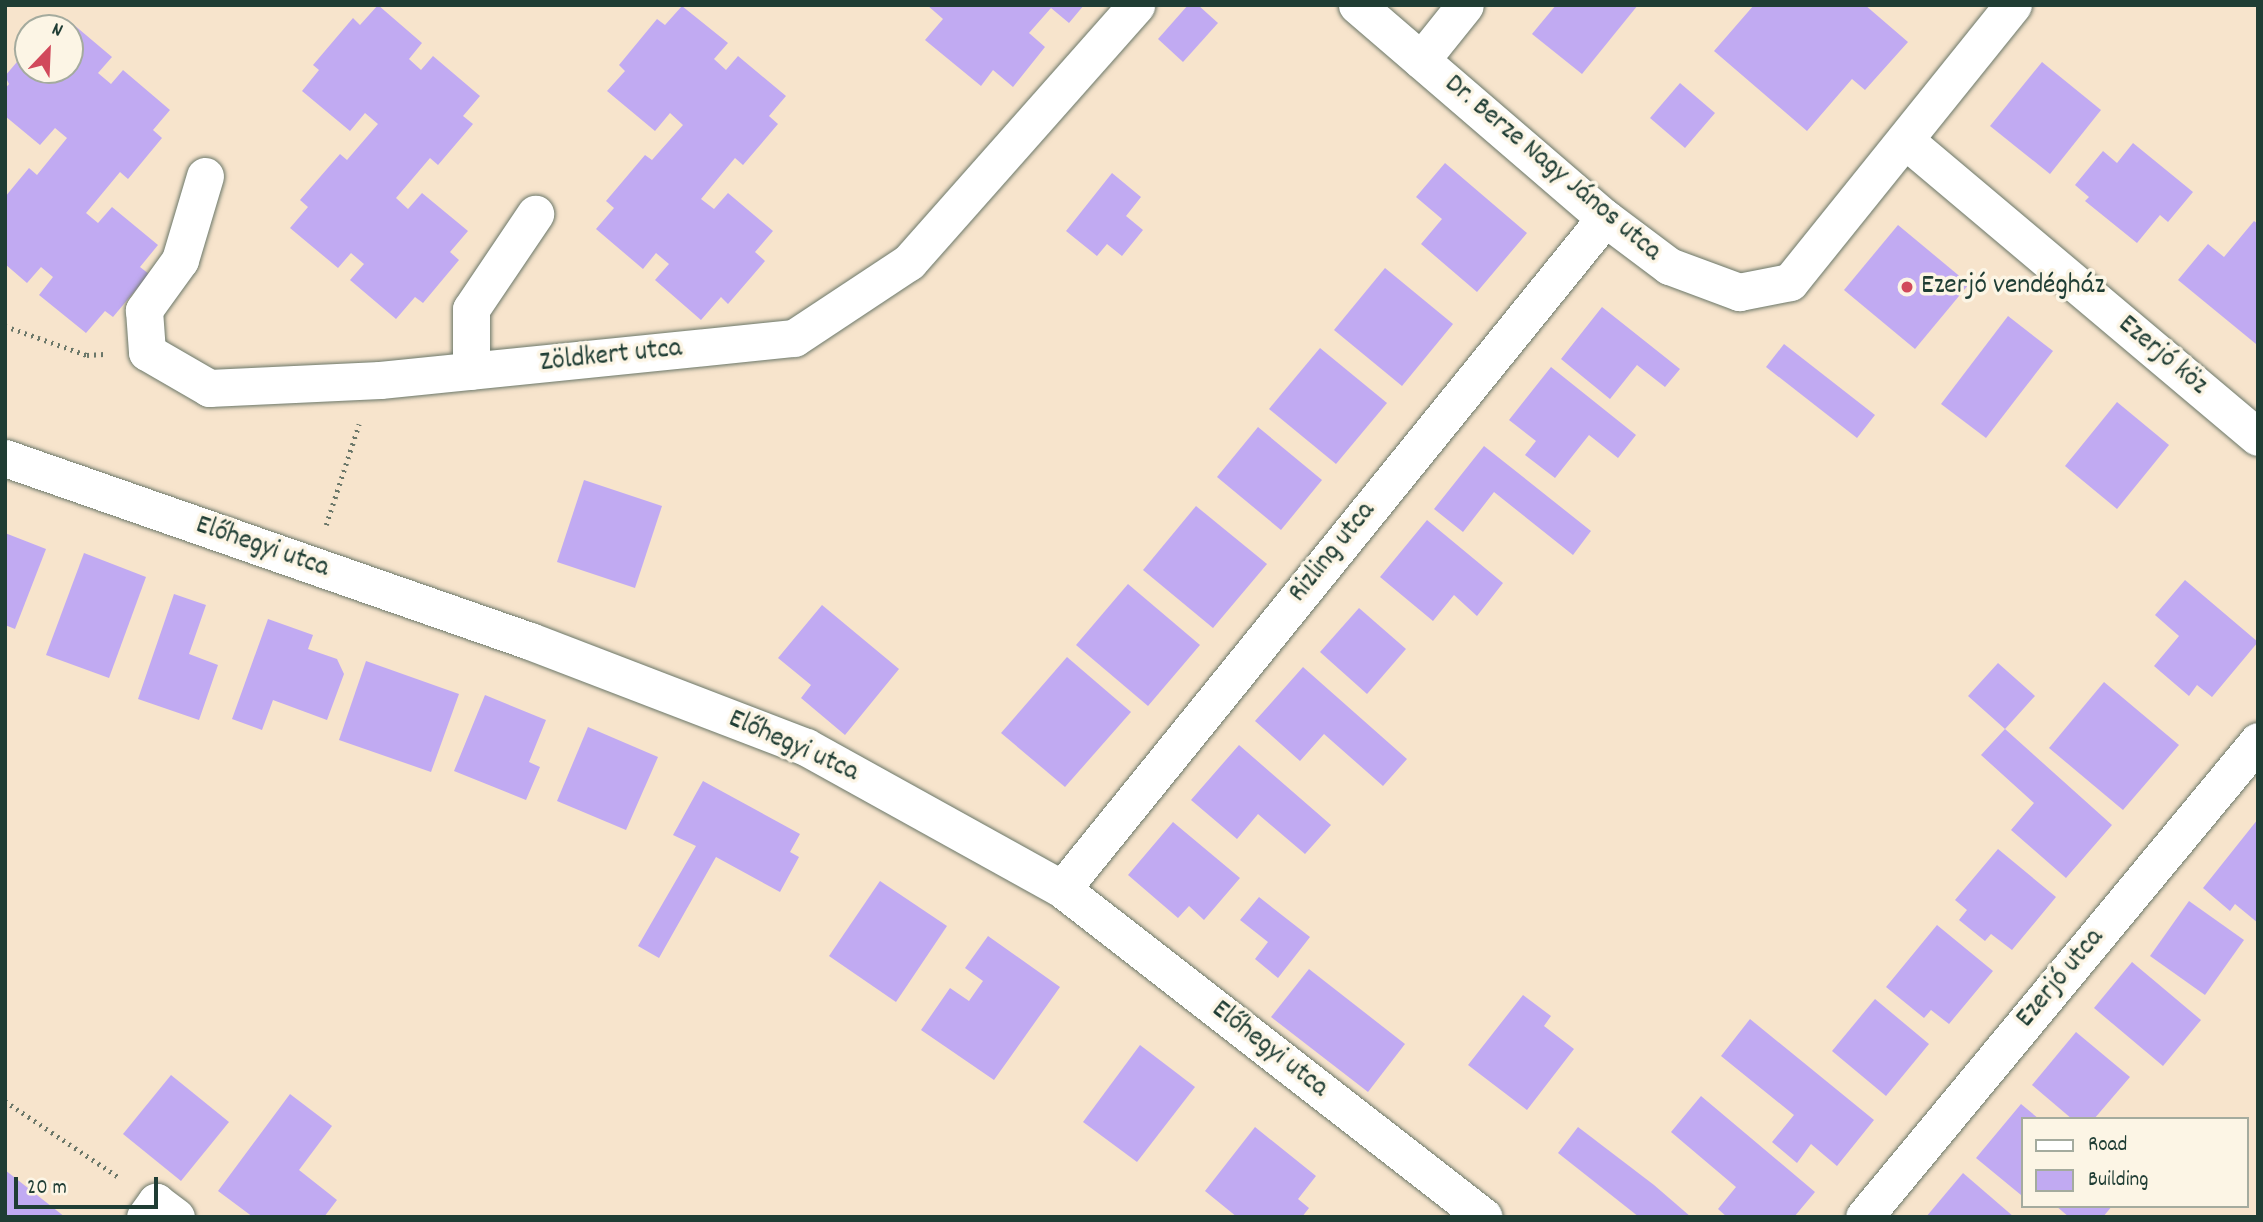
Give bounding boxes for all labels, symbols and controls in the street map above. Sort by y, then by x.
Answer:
north arrow [14,14,84,84]
text: N [47,17,66,45]
street label: Dr. Berze Nagy János utca [1437,68,1667,270]
place label: Ezerjó vendégház [1921,270,2105,304]
marker: Ezerjó vendégház [1899,279,1915,295]
street label: Ezerjó köz [2110,309,2214,403]
street label: Zöldkert utca [538,333,684,381]
street label: Rizling utca [1282,496,1384,610]
street label: Előhegyi utca [191,510,333,586]
street label: Előhegyi utca [723,703,863,791]
street label: Ezerjó utca [2010,923,2112,1035]
street label: Előhegyi utca [1204,994,1334,1106]
legend [2022,1117,2249,1208]
text: Road [2088,1131,2127,1161]
scale bar [18,1162,161,1206]
text: Building [2088,1166,2148,1196]
text: 20 m [27,1174,67,1204]

